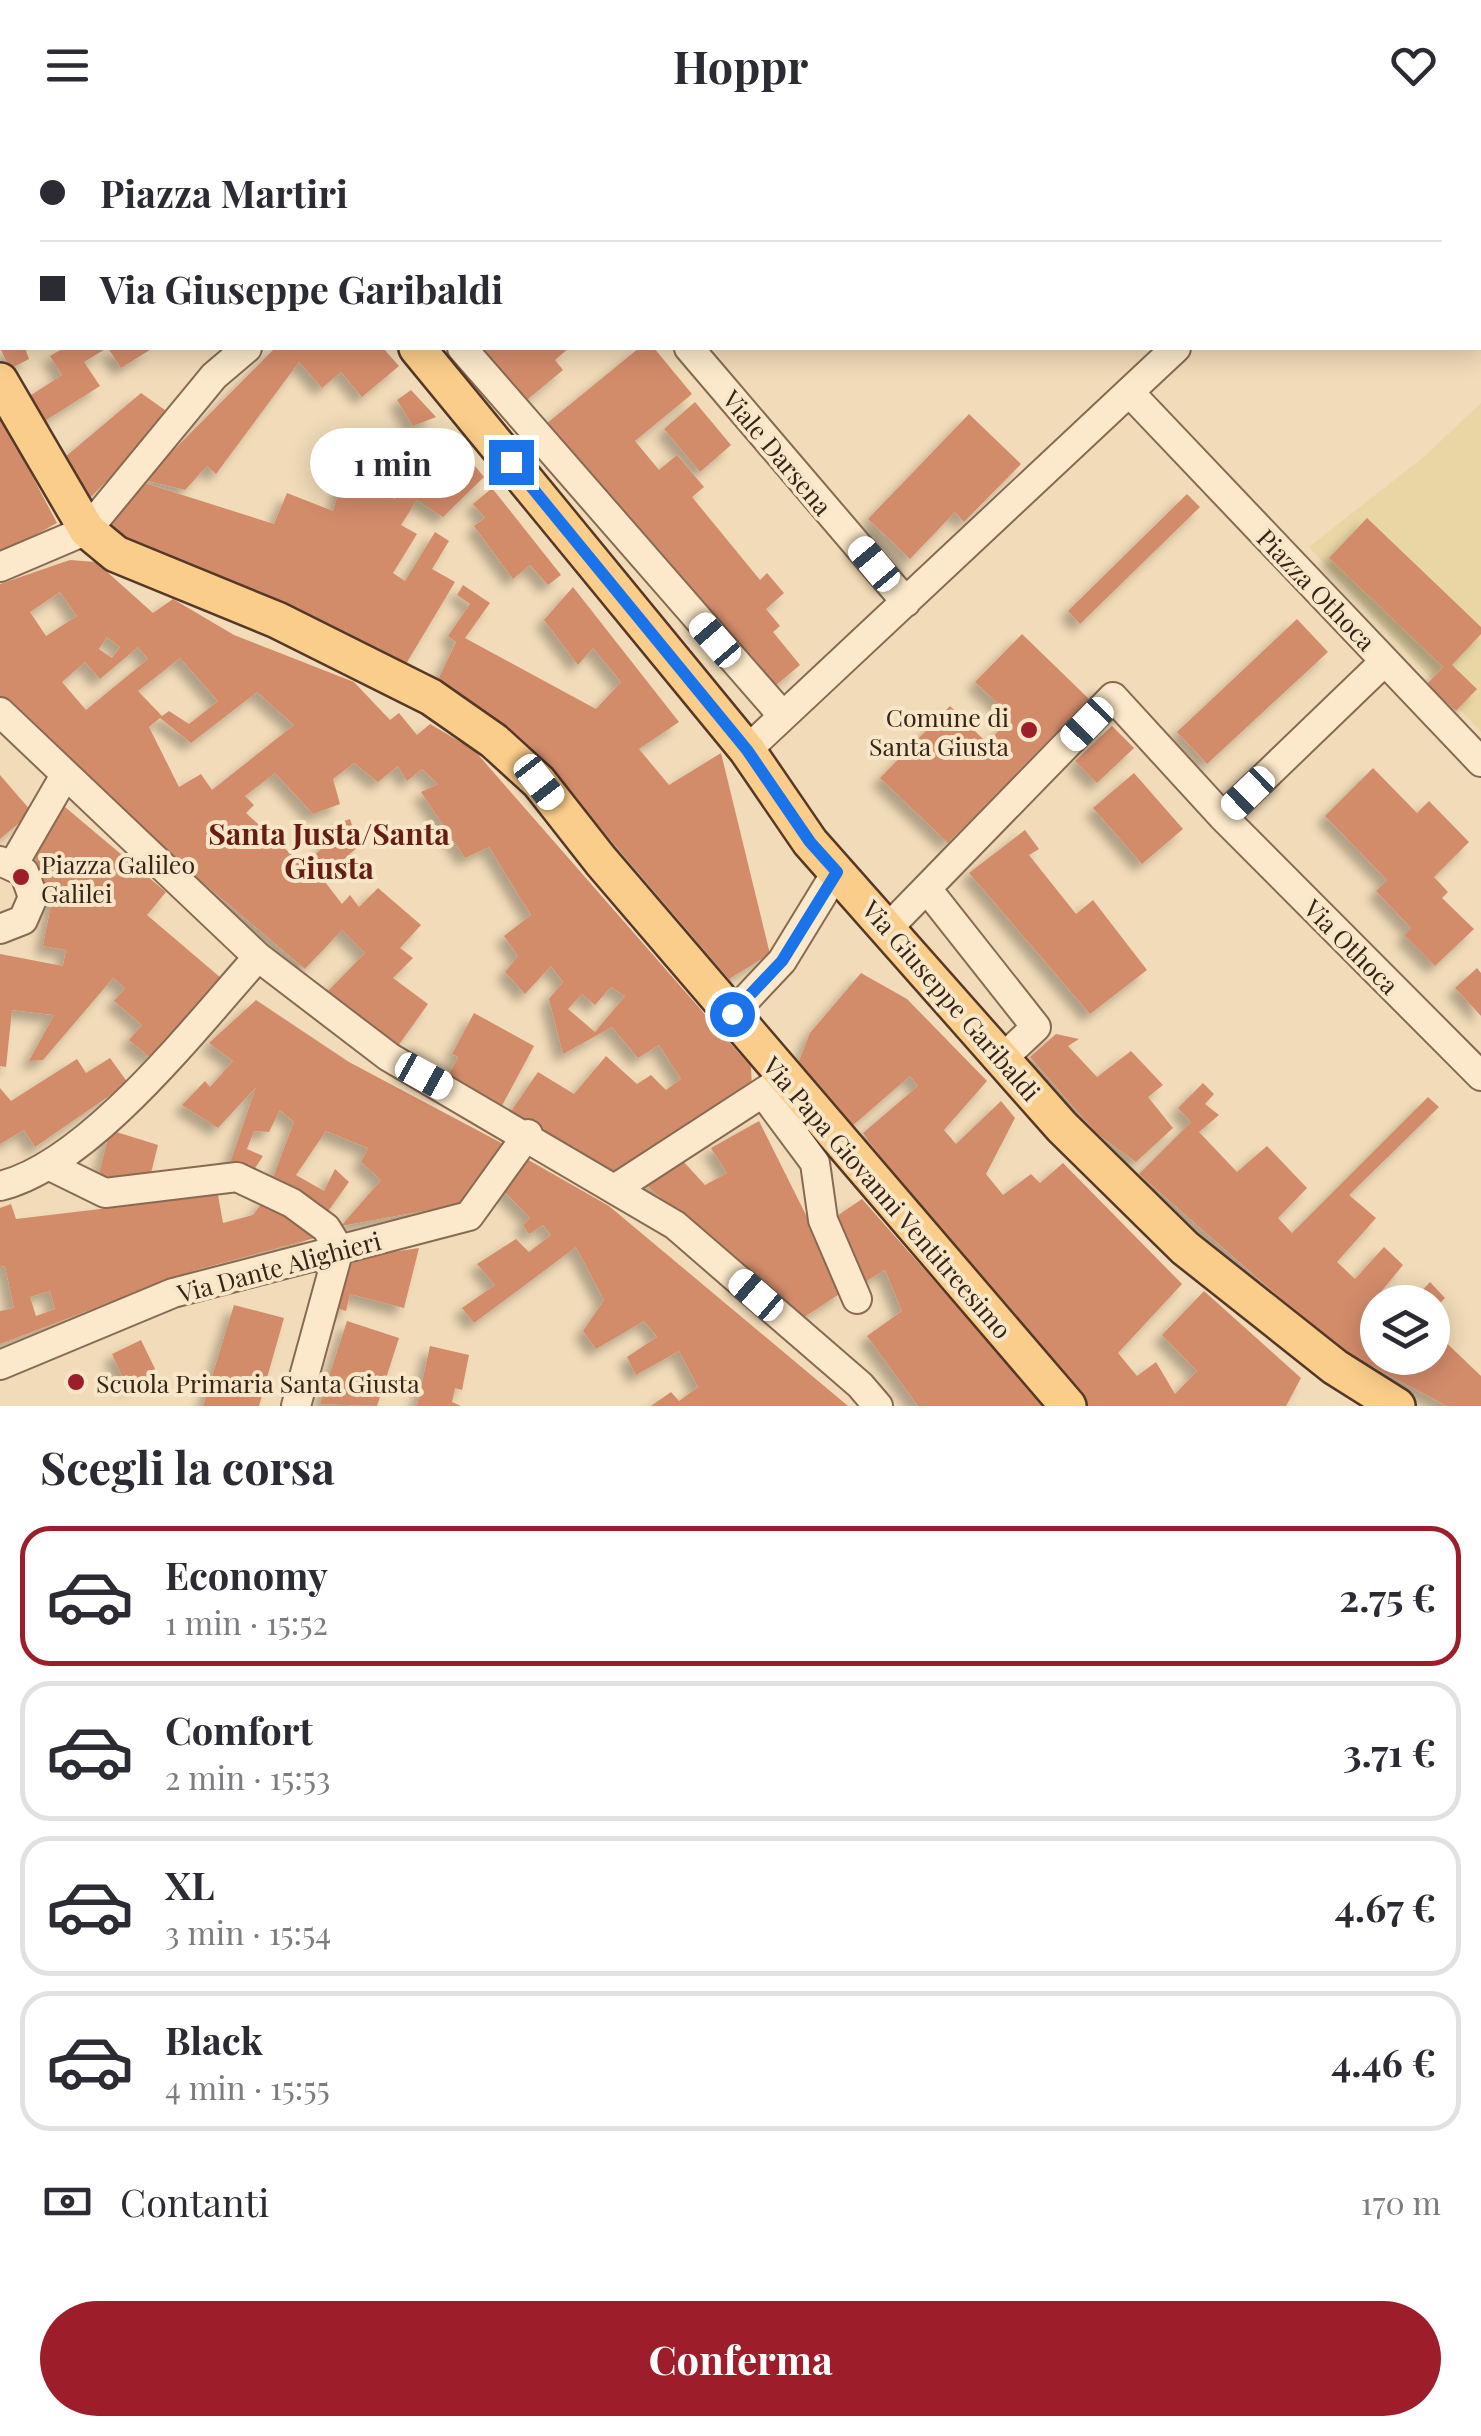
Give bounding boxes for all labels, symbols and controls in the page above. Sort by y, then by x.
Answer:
text: Hoppr [673,35,808,95]
icon: menu [40,38,95,93]
icon: heart [1386,38,1441,93]
text: Piazza Martiri [100,167,348,218]
text: Via Giuseppe Garibaldi [100,263,503,314]
street label: Viale Darsena [715,382,840,522]
callout: 1 min [311,427,476,497]
route end [489,440,534,485]
text: 1 min [353,441,432,484]
street label: Piazza Othoca [1251,521,1384,657]
car [843,531,905,597]
car [684,608,746,672]
car [1055,692,1119,756]
place label: Comune di Santa Giusta [869,700,1010,762]
marker: Comune di Santa Giusta [1018,719,1040,741]
car [509,749,569,815]
car [1216,761,1280,825]
district label: Santa Justa/Santa Giusta [208,813,450,887]
place label: Piazza Galileo Galilei [41,847,195,909]
marker: Piazza Galileo Galilei [10,866,32,888]
street label: Via Othoca [1297,891,1407,1001]
street label: Via Giuseppe Garibaldi [855,892,1048,1107]
route start [710,992,755,1037]
car [390,1048,458,1104]
street label: Via Papa Giovanni Ventitreesimo [756,1048,1020,1345]
street label: Via Dante Alighieri [173,1223,384,1309]
car [724,1264,788,1326]
map controls [1360,1285,1450,1375]
button: layers [1360,1285,1450,1375]
place label: Scuola Primaria Santa Giusta [96,1366,420,1399]
marker: Scuola Primaria Santa Giusta [65,1371,87,1393]
text: Scegli la corsa [40,1436,335,1496]
text: Economy [165,1549,328,1600]
icon: car [45,1551,135,1641]
text: 2.75 € [1339,1571,1436,1622]
text: 1 min · 15:52 [165,1600,328,1643]
text: Comfort [165,1704,313,1755]
icon: car [45,1706,135,1796]
text: 3.71 € [1343,1726,1436,1777]
text: 2 min · 15:53 [165,1755,331,1798]
text: XL [165,1859,214,1910]
icon: car [45,1861,135,1951]
text: 4.67 € [1335,1881,1436,1932]
text: 3 min · 15:54 [165,1910,331,1953]
text: Black [165,2014,263,2065]
icon: car [45,2016,135,2106]
text: 4.46 € [1331,2036,1436,2087]
text: 4 min · 15:55 [165,2065,330,2108]
icon: cash [40,2174,95,2229]
text: Contanti [120,2176,269,2227]
text: 170 m [1361,2180,1441,2223]
button: Conferma [40,2301,1441,2416]

